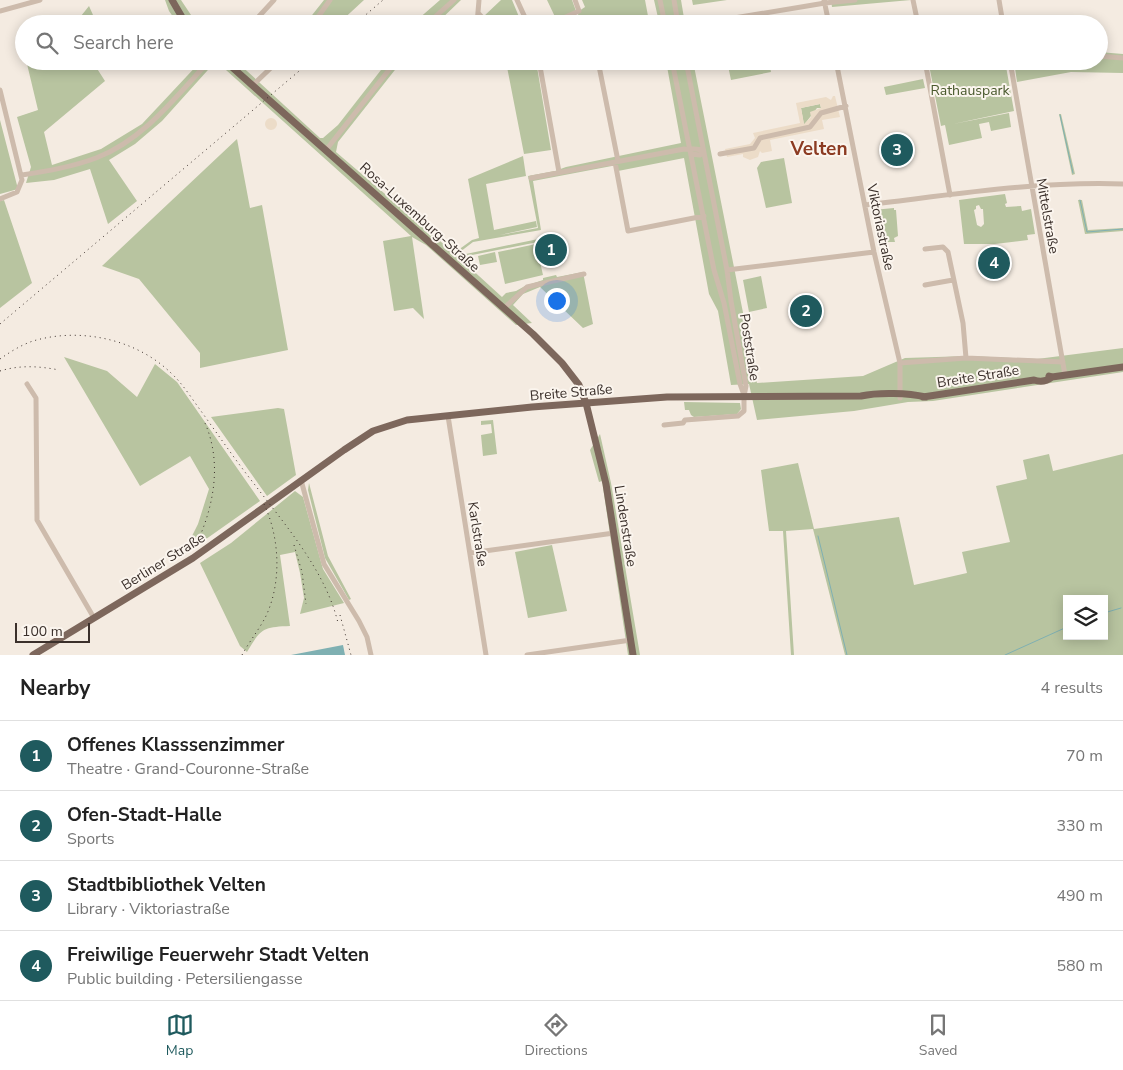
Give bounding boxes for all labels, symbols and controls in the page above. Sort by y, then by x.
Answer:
search box [15,15,1108,70]
icon: search [33,29,61,57]
text: Search here [73,30,174,56]
park label: Rathauspark [930,81,1011,100]
pin: 3 [881,131,913,169]
district label: Velten [789,136,848,162]
street label: Rosa-Luxemburg-Straße [355,158,484,277]
street label: Mittelstraße [1032,177,1063,255]
street label: Viktoriastraße [862,181,899,272]
pin: 1 [535,231,567,269]
pin: 4 [978,244,1010,282]
your location [544,288,570,314]
pin: 2 [790,292,822,330]
street label: Poststraße [735,312,764,382]
street label: Breite Straße [936,361,1020,392]
street label: Breite Straße [529,379,613,406]
street label: Lindenstraße [610,484,641,568]
street label: Karlstraße [463,500,492,568]
street label: Berliner Straße [118,528,209,595]
map controls [1063,595,1108,640]
button: layers [1063,595,1108,640]
scale bar [15,620,90,643]
text: 100 m [22,622,63,641]
text: Nearby [20,674,90,702]
text: 4 results [1041,677,1103,699]
text: Offenes Klasssenzimmer [67,732,284,758]
text: 1 [31,745,41,767]
text: 70 m [1066,745,1103,767]
text: Theatre · Grand-Couronne-Straße [67,758,309,780]
text: Ofen-Stadt-Halle [67,802,222,828]
text: 2 [31,815,41,837]
text: 330 m [1056,815,1103,837]
text: Sports [67,828,115,850]
text: Stadtbibliothek Velten [67,872,266,898]
text: 3 [31,885,41,907]
text: 490 m [1056,885,1103,907]
text: Library · Viktoriastraße [67,898,230,920]
text: Freiwilige Feuerwehr Stadt Velten [67,942,369,968]
text: 4 [31,955,41,977]
text: 580 m [1056,955,1103,977]
text: Public building · Petersiliengasse [67,968,303,990]
tab: Map [166,1011,194,1060]
tab: Directions [525,1011,588,1060]
tab: Saved [919,1011,957,1060]

